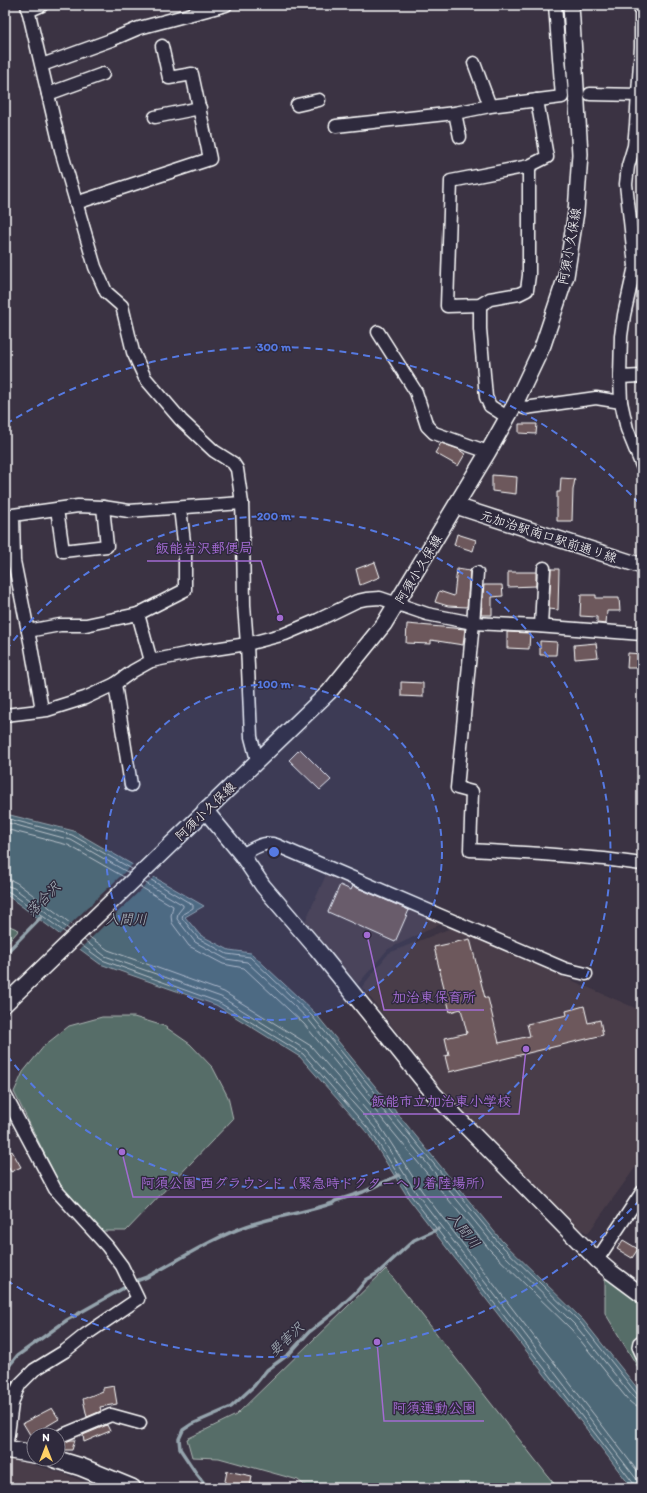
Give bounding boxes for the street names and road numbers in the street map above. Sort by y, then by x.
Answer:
street label: 阿須小久保線 [555,205,584,286]
street label: 元加治駅南口駅前通り線 [479,507,620,566]
street label: 阿須小久保線 [392,531,445,607]
street label: 阿須小久保線 [172,778,239,844]

